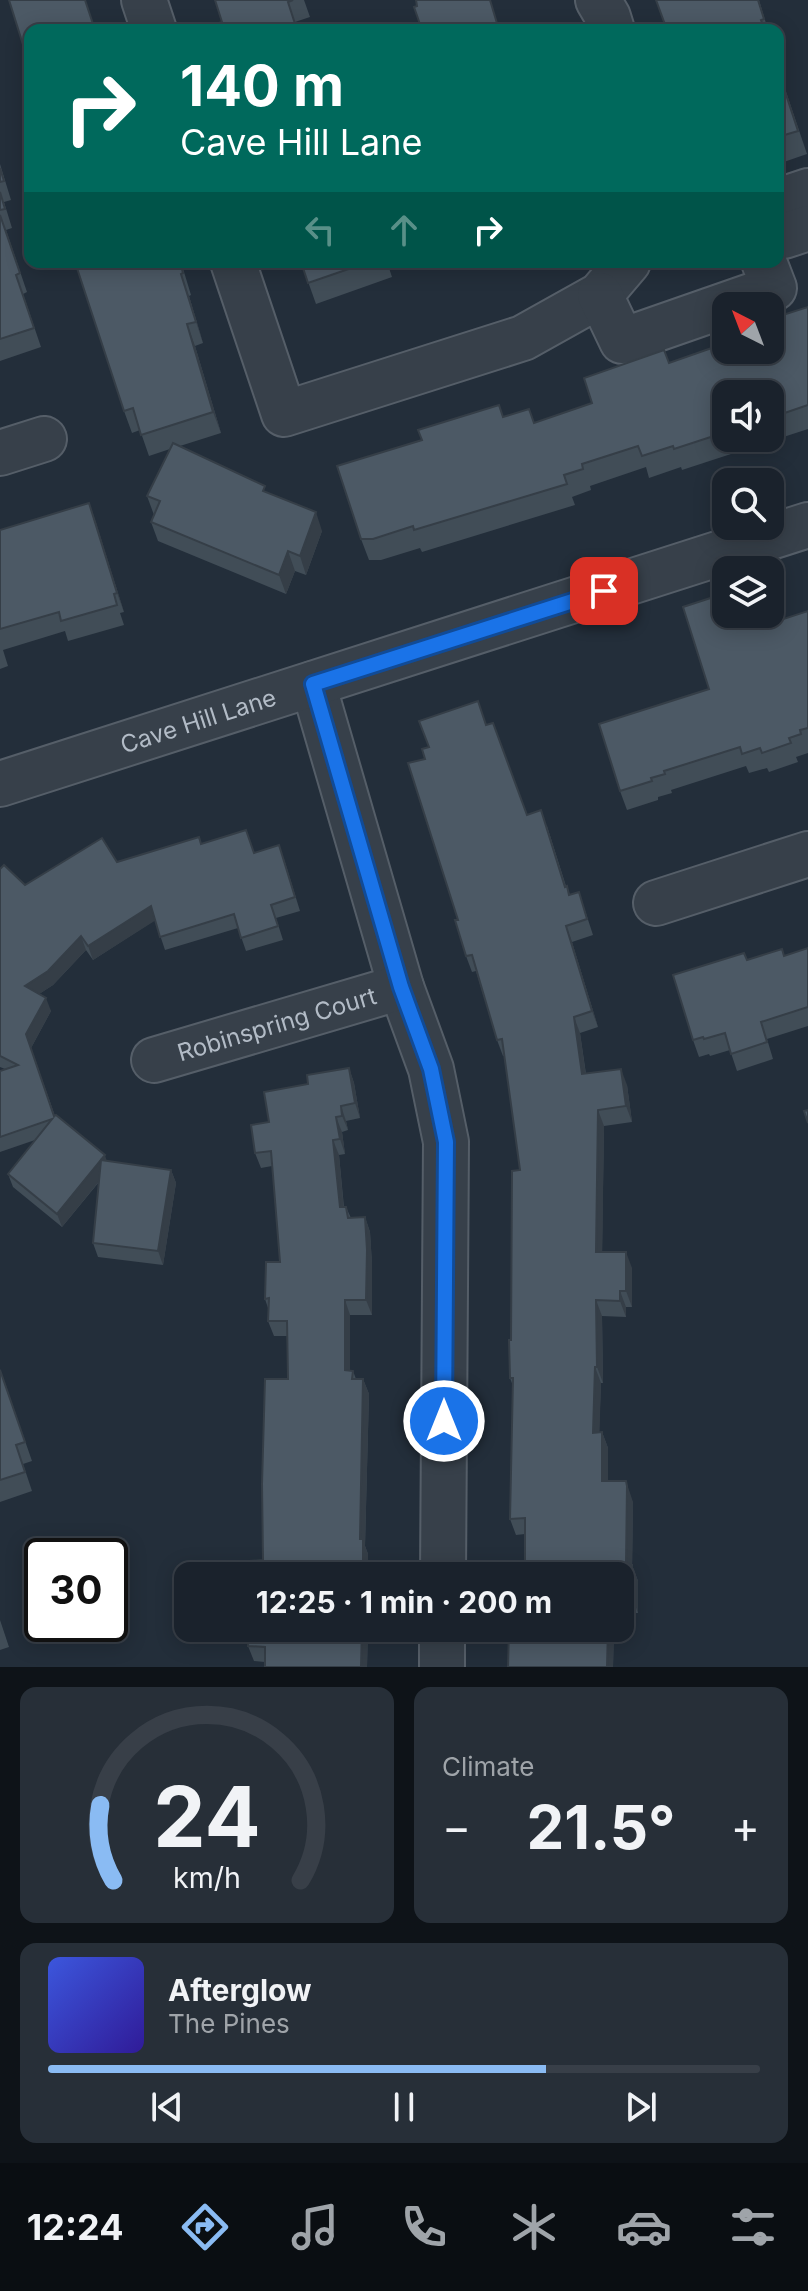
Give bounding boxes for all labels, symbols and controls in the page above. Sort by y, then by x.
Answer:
text: 140 m [180,52,344,120]
icon: right [48,56,152,160]
text: Cave Hill Lane [180,120,423,164]
icon: left [298,208,342,252]
icon: ahead [382,208,426,252]
icon: right [466,208,510,252]
north arrow [712,292,784,364]
map controls [712,292,784,628]
button: sound [712,380,784,452]
button: search [712,468,784,540]
button: layers [712,556,784,628]
pin [570,557,638,625]
icon: arrive [582,569,626,613]
street label: Cave Hill Lane [117,682,279,759]
street label: Robinspring Court [174,981,380,1067]
position arrow [402,1379,486,1463]
speed limit sign: 30 [24,1538,128,1642]
text: 12:25 · 1 min · 200 m [256,1584,552,1620]
text: Climate [442,1751,534,1782]
text: 24 [153,1766,261,1867]
text: 21.5° [527,1791,675,1863]
text: − [442,1800,471,1854]
text: + [731,1800,760,1854]
text: km/h [173,1860,241,1895]
text: Afterglow [168,1972,312,2008]
text: The Pines [168,2008,290,2039]
icon: previous [145,2085,189,2129]
icon: pause [382,2085,426,2129]
icon: next [619,2085,663,2129]
icon: directions [177,2199,233,2255]
icon: music [287,2199,343,2255]
icon: phone [396,2199,452,2255]
icon: climate [506,2199,562,2255]
icon: car [616,2199,672,2255]
icon: filters [725,2199,781,2255]
text: 12:24 [27,2205,123,2249]

